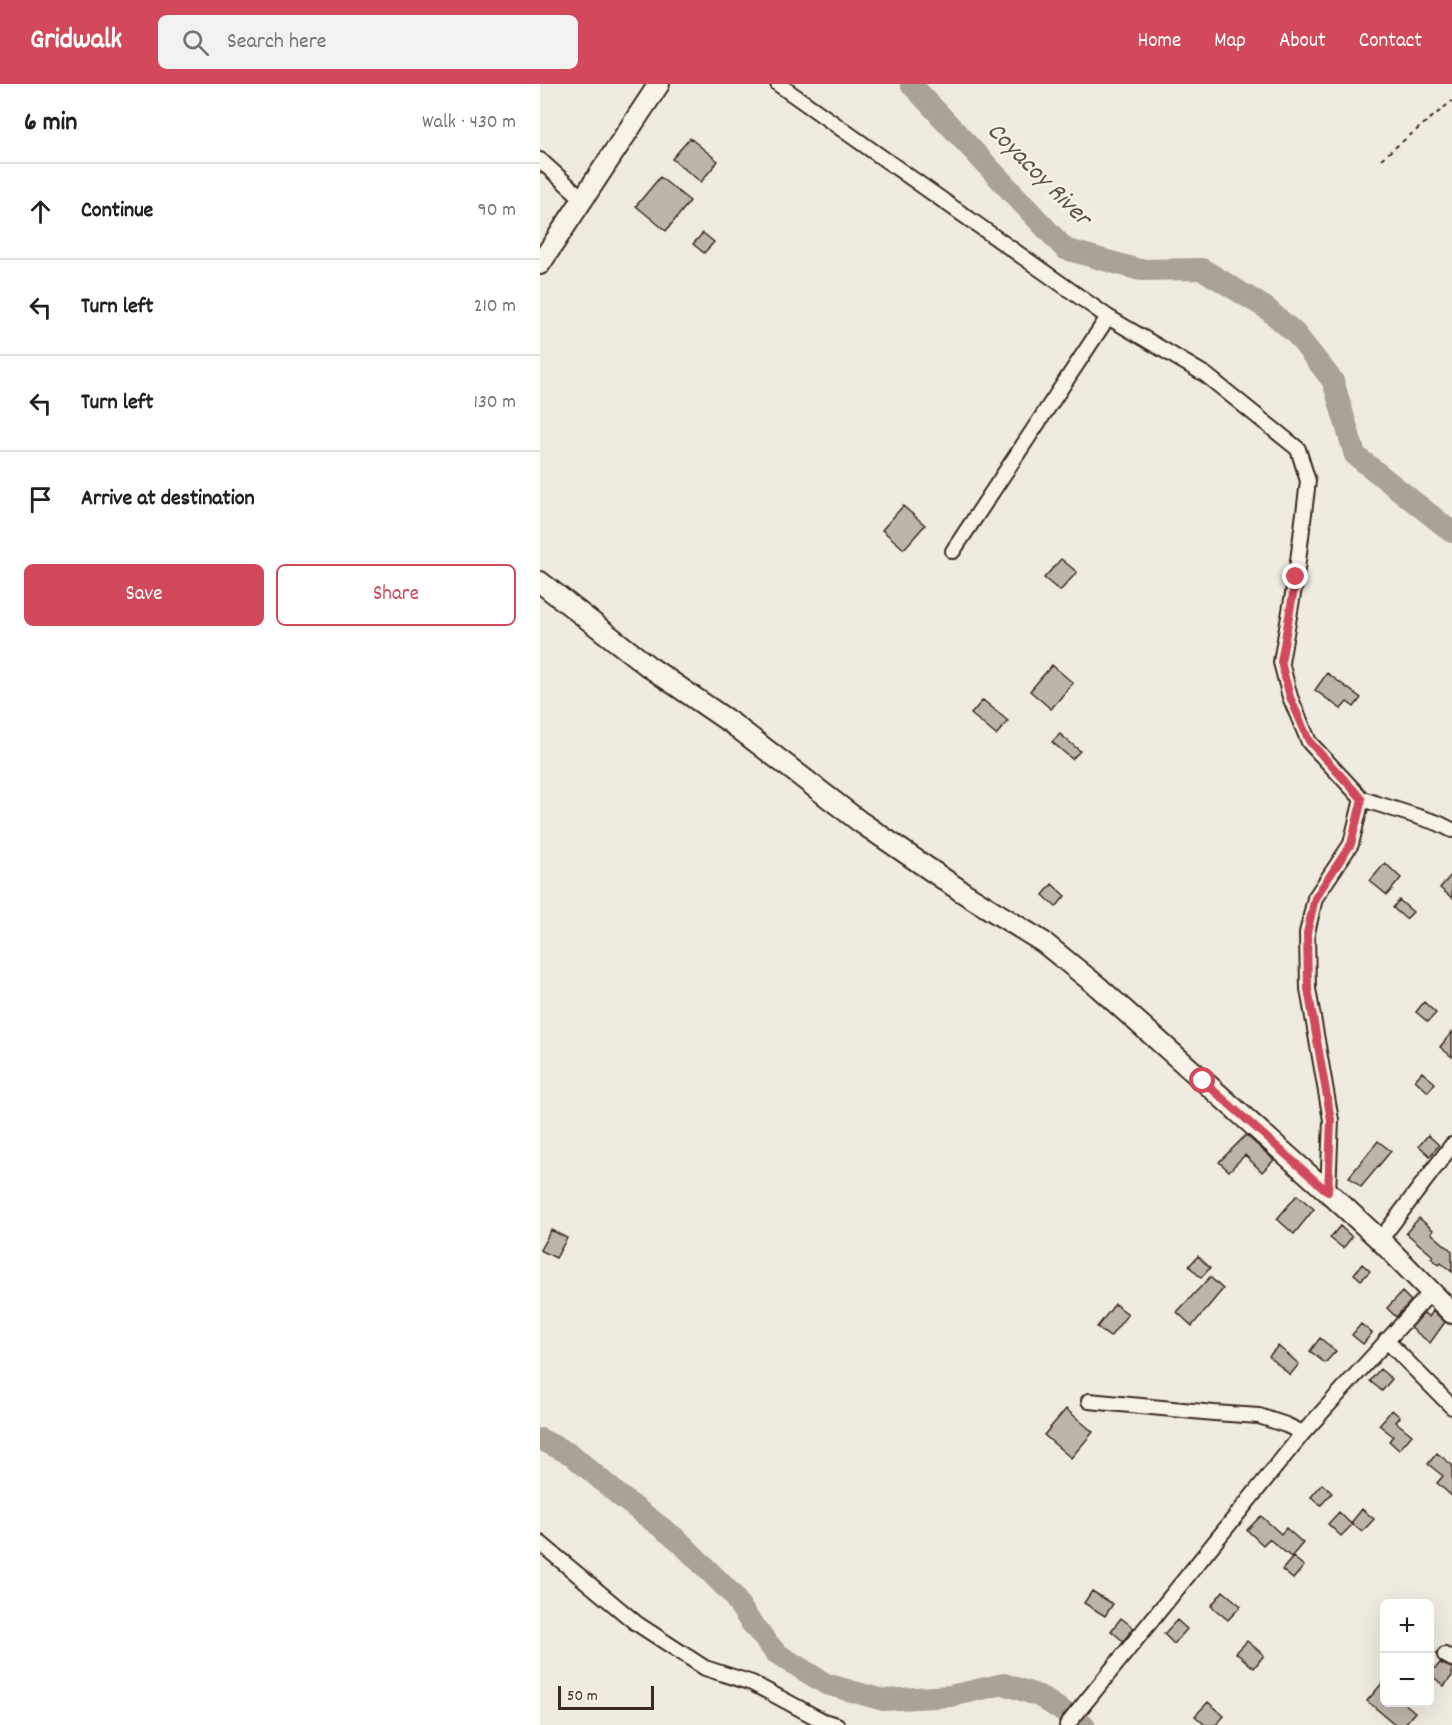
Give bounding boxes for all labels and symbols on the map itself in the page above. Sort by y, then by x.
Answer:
water label: Coyacoy River [977,114,1101,238]
route end [1282,563,1308,589]
route start [1189,1067,1215,1093]
scale bar [558,1683,654,1710]

